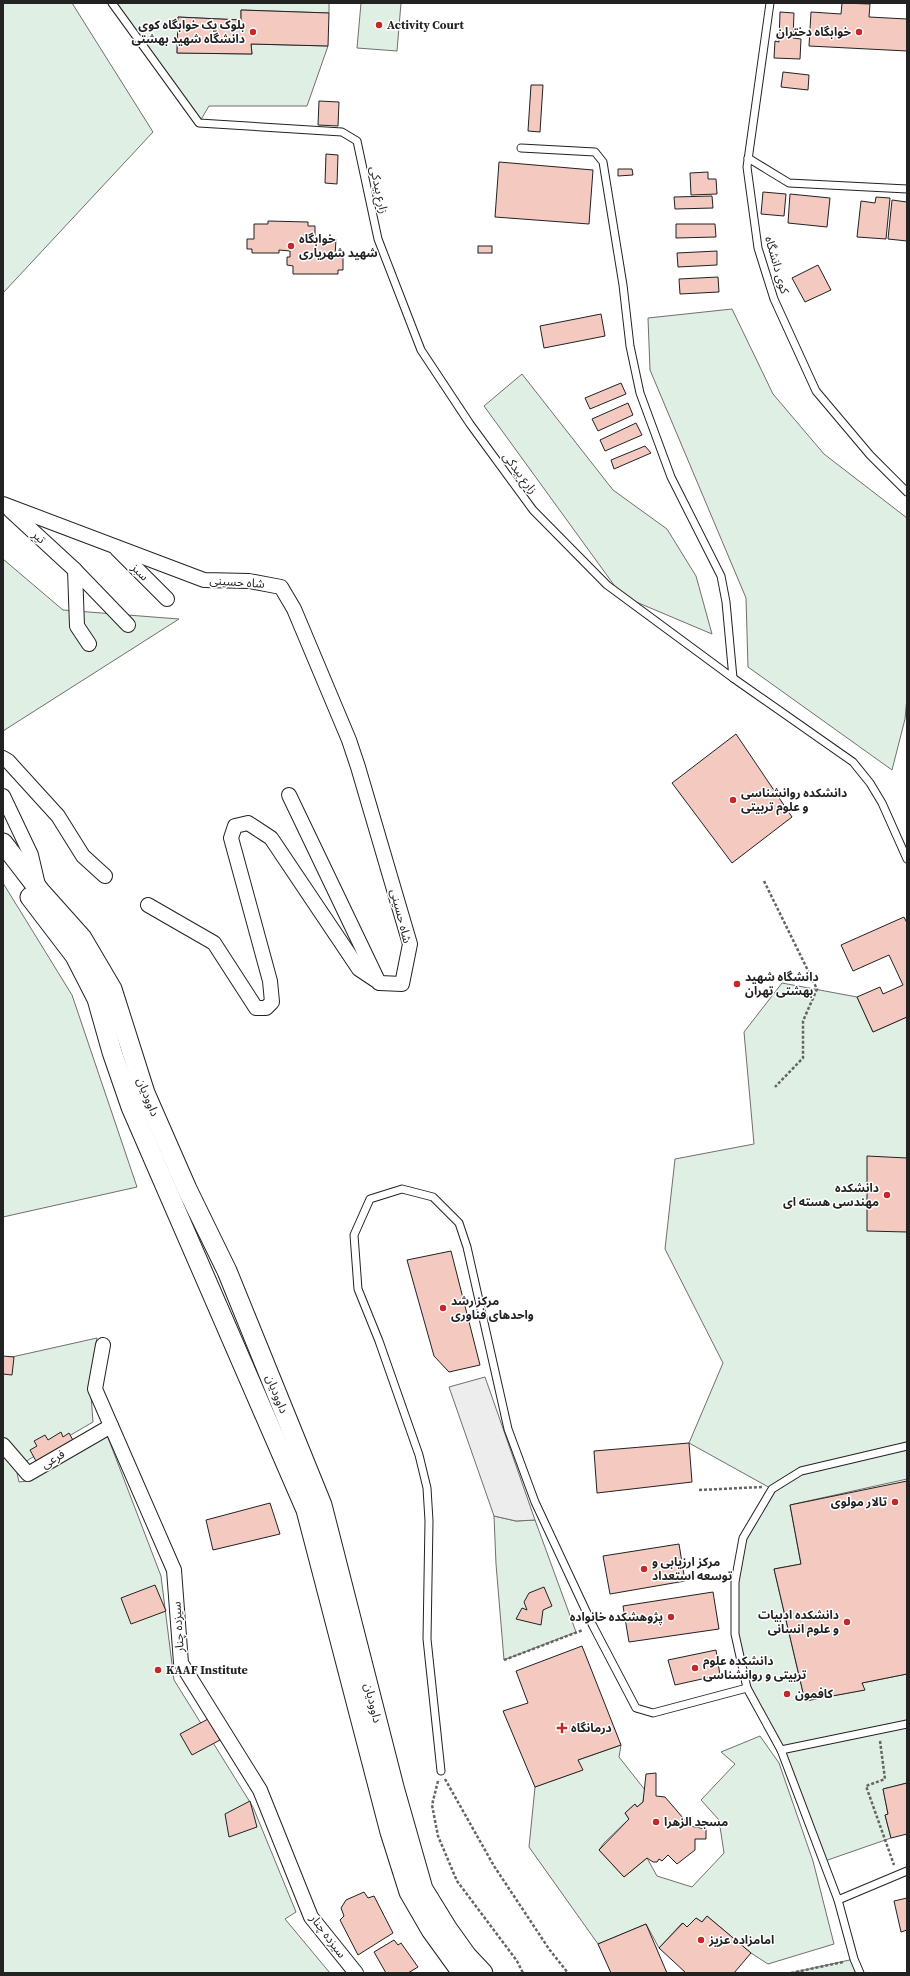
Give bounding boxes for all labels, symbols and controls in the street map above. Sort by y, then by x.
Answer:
place label: بلوک یک خوابگاه کوی دانشگاه شهید بهشتی [131,17,245,47]
place label: Activity Court [387,17,464,33]
marker: Activity Court [374,20,384,30]
place label: خوابگاه دختران [776,24,851,40]
marker: بلوک یک خوابگاه کوی دانشگاه شهید بهشتی [248,27,258,37]
marker: خوابگاه دختران [854,27,864,37]
street label: زارع بیدکی [365,165,392,215]
place label: خوابگاه شهید شهریاری [299,231,378,261]
street label: کوی دانشگاه [761,234,793,297]
marker: خوابگاه شهید شهریاری [286,241,296,251]
street label: زارع بیدکی [498,449,541,498]
street label: تیر [28,526,49,548]
street label: سبز [127,559,152,584]
street label: شاه حسینی [209,572,265,592]
place label: دانشکده روانشناسی و علوم تربیتی [741,785,847,816]
marker: دانشکده روانشناسی و علوم تربیتی [728,795,738,805]
street label: شاه حسینی [387,887,415,945]
place label: دانشگاه شهید بهشتی تهران [745,969,819,999]
marker: دانشگاه شهید بهشتی تهران [732,979,742,989]
street label: داوودیان [133,1075,163,1119]
place label: دانشکده مهندسی هسته ای [783,1180,879,1210]
marker: دانشکده مهندسی هسته ای [882,1190,892,1200]
place label: مرکز رشد واحدهای فناوری [451,1293,534,1323]
marker: مرکز رشد واحدهای فناوری [438,1303,448,1313]
street label: داوودیان [262,1372,292,1416]
street label: فرعی [38,1446,68,1472]
place label: تالار مولوی [831,1494,888,1510]
marker: تالار مولوی [890,1497,900,1507]
place label: مرکز ارزیابی و توسعه استعداد [652,1554,733,1584]
marker: مرکز ارزیابی و توسعه استعداد [639,1564,649,1574]
street label: سیزده چنار [168,1601,188,1654]
place label: دانشکده ادبیات و علوم انسانی [758,1607,839,1638]
place label: پژوهشکده خانواده [570,1609,663,1626]
marker: پژوهشکده خانواده [666,1612,676,1622]
marker: دانشکده ادبیات و علوم انسانی [842,1617,852,1627]
place label: دانشکده علوم تربیتی و روانشناسی [703,1653,807,1683]
place label: KAAF Institute [166,1662,248,1678]
marker: دانشکده علوم تربیتی و روانشناسی [690,1663,700,1673]
marker: KAAF Institute [153,1665,163,1675]
street label: داوودیان [360,1681,386,1725]
place label: کافمون [795,1686,834,1702]
marker: کافمون [782,1689,792,1699]
place label: درمانگاه [571,1720,612,1736]
marker: درمانگاه [556,1722,568,1734]
place label: مسجد الزهرا [664,1814,728,1830]
marker: مسجد الزهرا [651,1817,661,1827]
street label: سیزده چنار [306,1910,350,1961]
place label: امامزاده عزیز [708,1932,774,1948]
marker: امامزاده عزیز [696,1935,706,1945]

